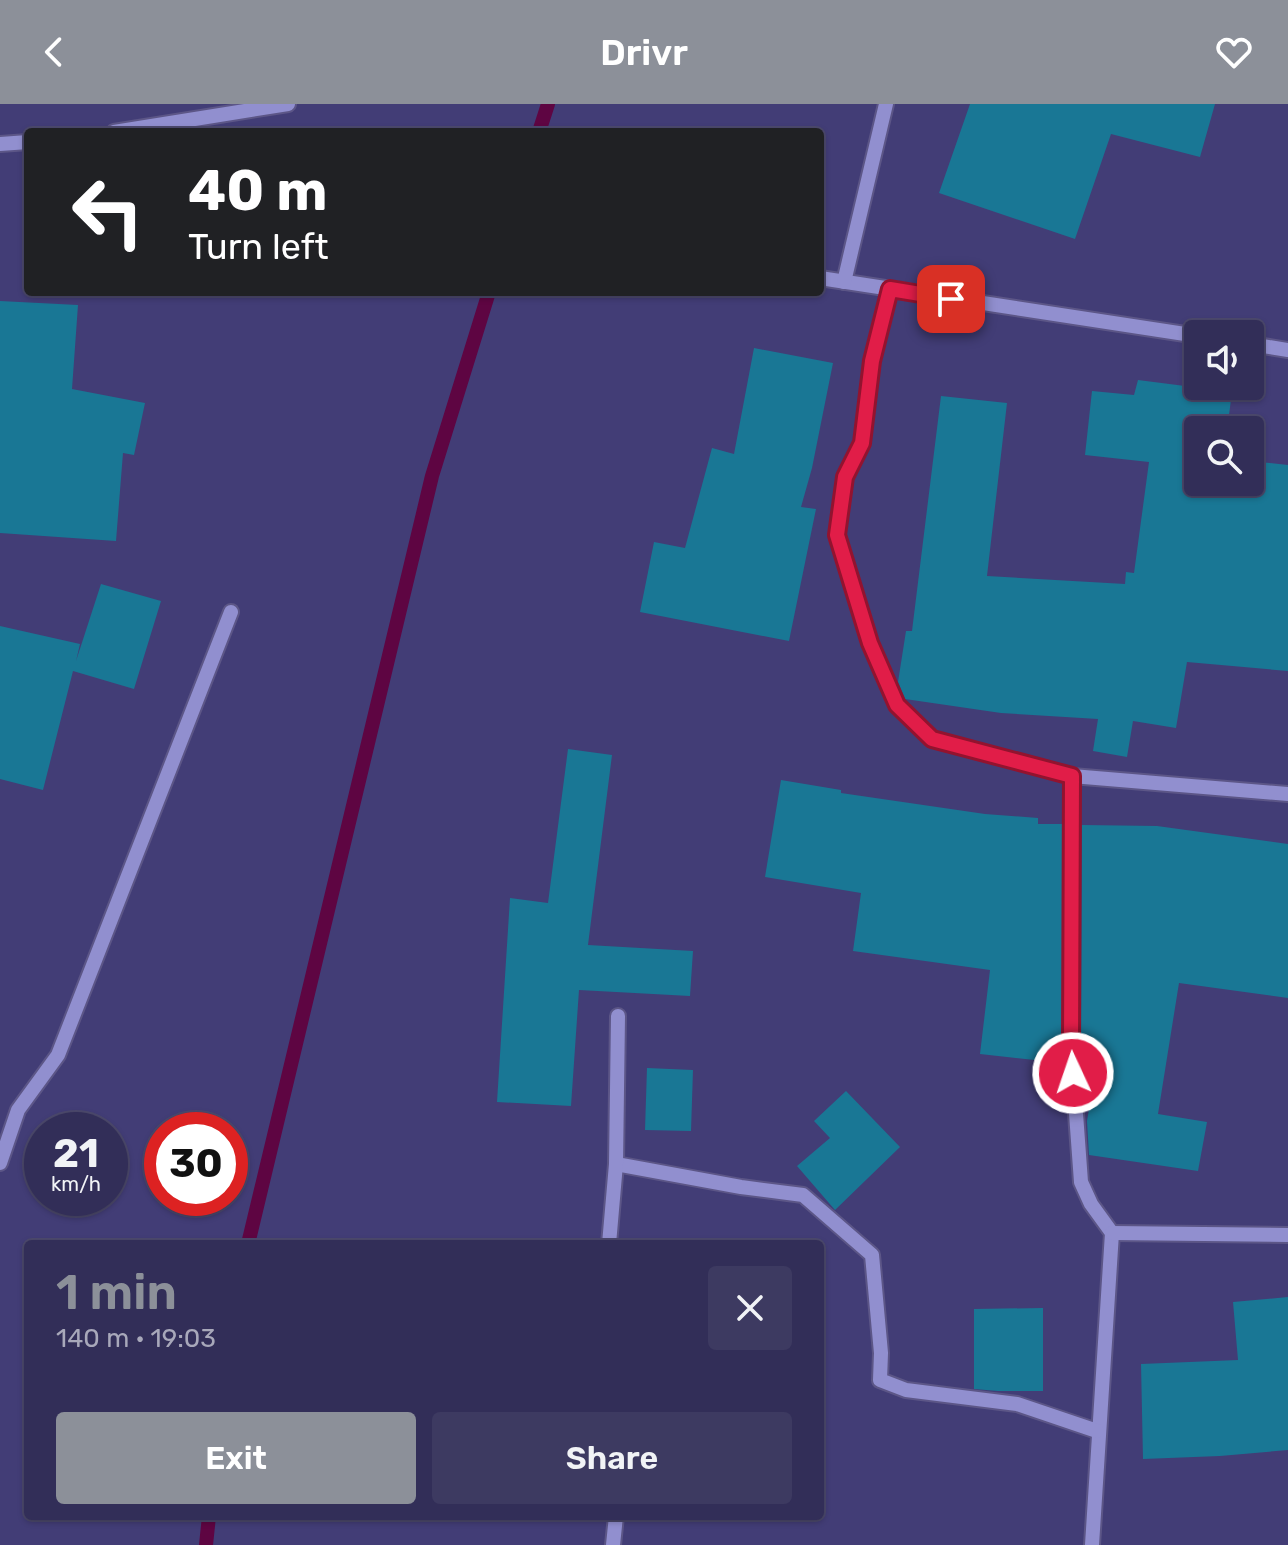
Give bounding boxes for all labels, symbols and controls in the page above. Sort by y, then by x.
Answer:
icon: back [32,30,76,74]
icon: heart [1212,30,1256,74]
text: Drivr [600,31,688,74]
text: 40 m [188,158,328,224]
icon: left [56,160,160,264]
text: Turn left [188,225,329,268]
pin [917,265,985,333]
icon: arrive [929,277,973,321]
map controls [1184,320,1264,496]
button: sound [1184,320,1264,400]
button: search [1184,416,1264,496]
position arrow [1031,1031,1115,1115]
speed limit sign: 30 [144,1112,248,1216]
text: 21 [53,1130,99,1177]
text: km/h [51,1172,101,1196]
text: 1 min [56,1264,177,1321]
button: close [708,1266,792,1350]
text: 140 m · 19:03 [56,1323,216,1354]
button: Exit [56,1412,416,1504]
button: Share [432,1412,792,1504]

